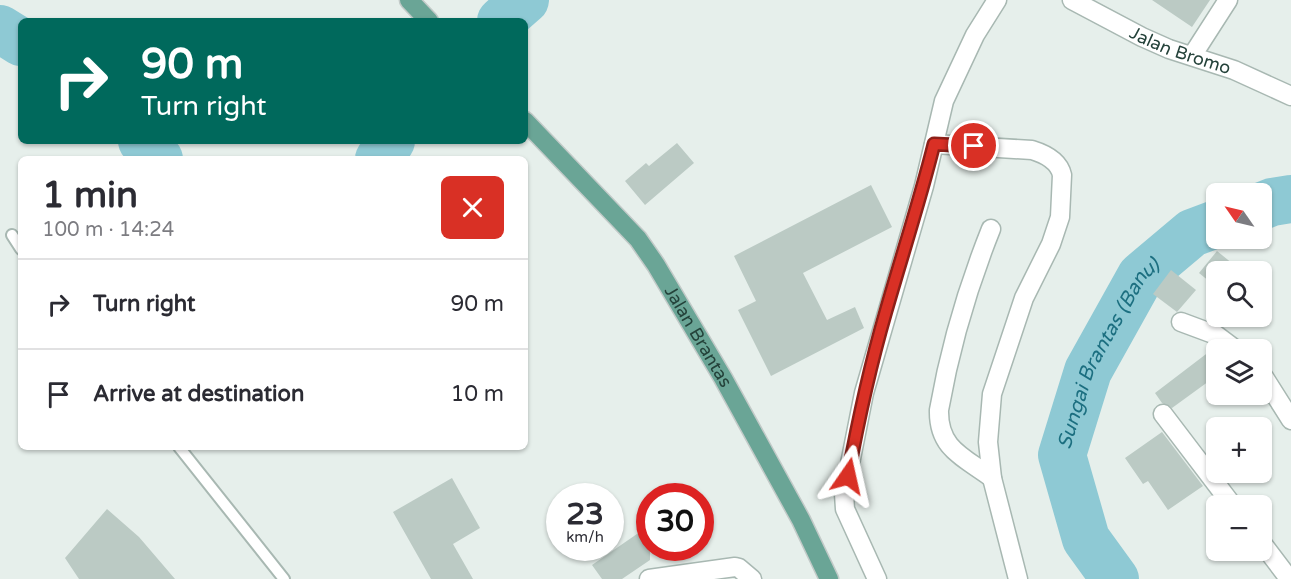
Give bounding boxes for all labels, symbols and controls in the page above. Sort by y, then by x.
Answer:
street label: Jalan Bromo [1126,22,1234,79]
text: 90 m [141,39,243,90]
icon: right [42,42,120,120]
text: Turn right [141,90,267,123]
pin [948,120,999,171]
icon: arrive [957,129,990,162]
text: 1 min [42,174,138,217]
button: close [441,176,504,239]
north arrow [1206,183,1272,249]
map controls [1206,183,1272,561]
text: 100 m · 14:24 [42,218,174,242]
water label: Sungai Brantas (Banu) [1053,252,1166,452]
button: search [1206,261,1272,327]
street label: Jalan Brantas [660,282,737,391]
icon: right [42,288,75,321]
text: Turn right [93,291,195,317]
text: 90 m [450,291,504,317]
button: layers [1206,339,1272,405]
icon: arrive [42,378,75,411]
text: Arrive at destination [93,381,304,407]
text: 10 m [450,381,504,407]
button: + [1206,417,1272,483]
position arrow [816,444,880,508]
speed limit sign: 30 [636,483,714,561]
button: − [1206,495,1272,561]
text: 23 [566,496,604,533]
text: km/h [566,528,604,546]

